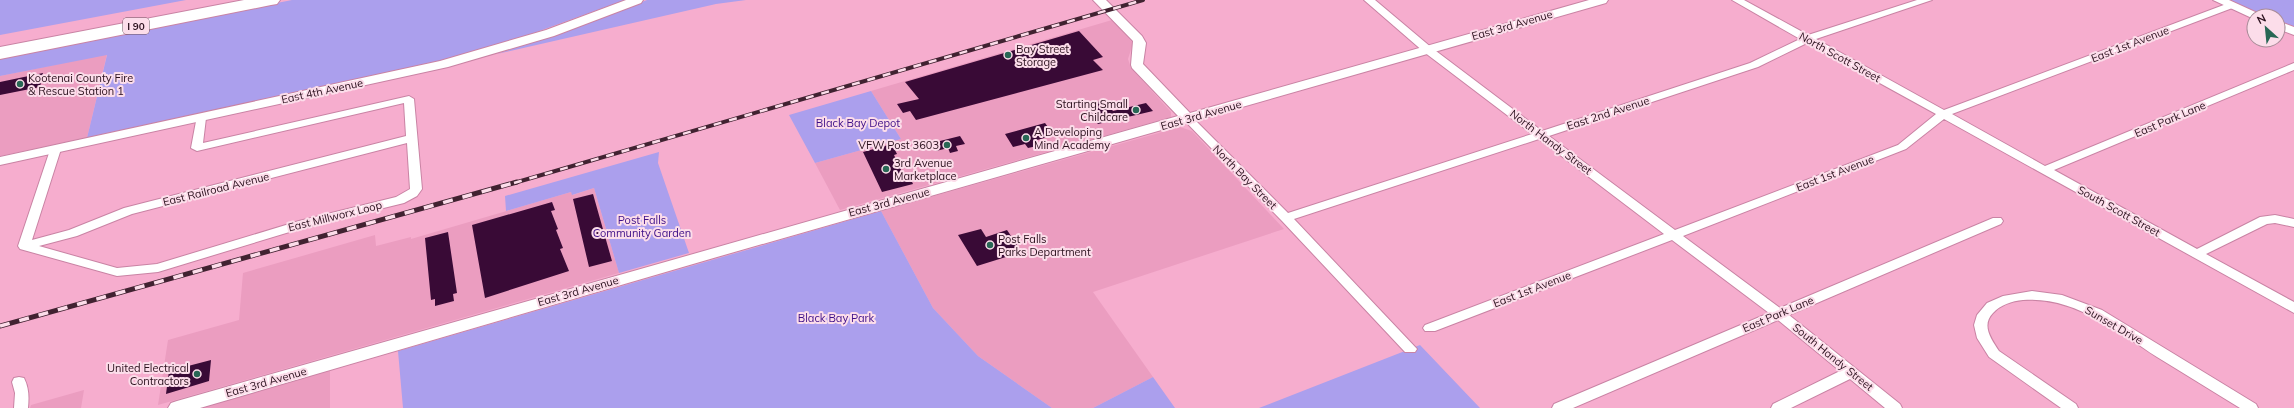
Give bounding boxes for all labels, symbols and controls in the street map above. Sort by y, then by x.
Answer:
street label: East 3rd Avenue [1470,7,1554,43]
north arrow [2246,8,2286,48]
text: N [2255,11,2268,27]
road number: I 90 [123,18,149,34]
street label: East 1st Avenue [2089,23,2171,65]
street label: North Scott Street [1797,29,1883,85]
place label: Bay Street Storage [1016,42,1069,69]
marker: Bay Street Storage [1003,50,1013,60]
place label: Kootenai County Fire & Rescue Station 1 [28,71,133,98]
street label: East 4th Avenue [280,76,364,106]
marker: Kootenai County Fire & Rescue Station 1 [15,79,25,89]
street label: East 2nd Avenue [1565,93,1651,133]
place label: Starting Small Childcare [1056,97,1128,124]
street label: East 3rd Avenue [1159,97,1243,133]
street label: East Park Lane [2132,98,2208,140]
marker: Starting Small Childcare [1131,105,1141,115]
street label: North Handy Street [1507,107,1595,178]
park label: Black Bay Depot [816,116,900,130]
place label: A Developing Mind Academy [1034,125,1110,152]
marker: A Developing Mind Academy [1021,133,1031,143]
place label: VFW Post 3603 [858,138,939,152]
marker: VFW Post 3603 [942,140,952,150]
street label: North Bay Street [1210,142,1280,212]
street label: East 1st Avenue [1794,152,1876,194]
place label: 3rd Avenue Marketplace [894,156,957,183]
marker: 3rd Avenue Marketplace [881,164,891,174]
street label: East Railroad Avenue [161,169,271,209]
street label: South Scott Street [2075,183,2163,239]
street label: East 3rd Avenue [847,184,931,220]
street label: East Millworx Loop [287,197,384,234]
park label: Post Falls Community Garden [593,213,691,240]
place label: Post Falls Parks Department [998,232,1091,259]
marker: Post Falls Parks Department [985,240,995,250]
street label: East 1st Avenue [1491,268,1573,310]
street label: East 3rd Avenue [536,273,620,309]
street label: East Park Lane [1740,293,1816,335]
street label: Sunset Drive [2083,303,2145,347]
park label: Black Bay Park [798,311,875,325]
street label: South Handy Street [1790,320,1876,394]
place label: United Electrical Contractors [107,361,189,388]
street label: East 3rd Avenue [224,364,308,400]
marker: United Electrical Contractors [192,369,202,379]

